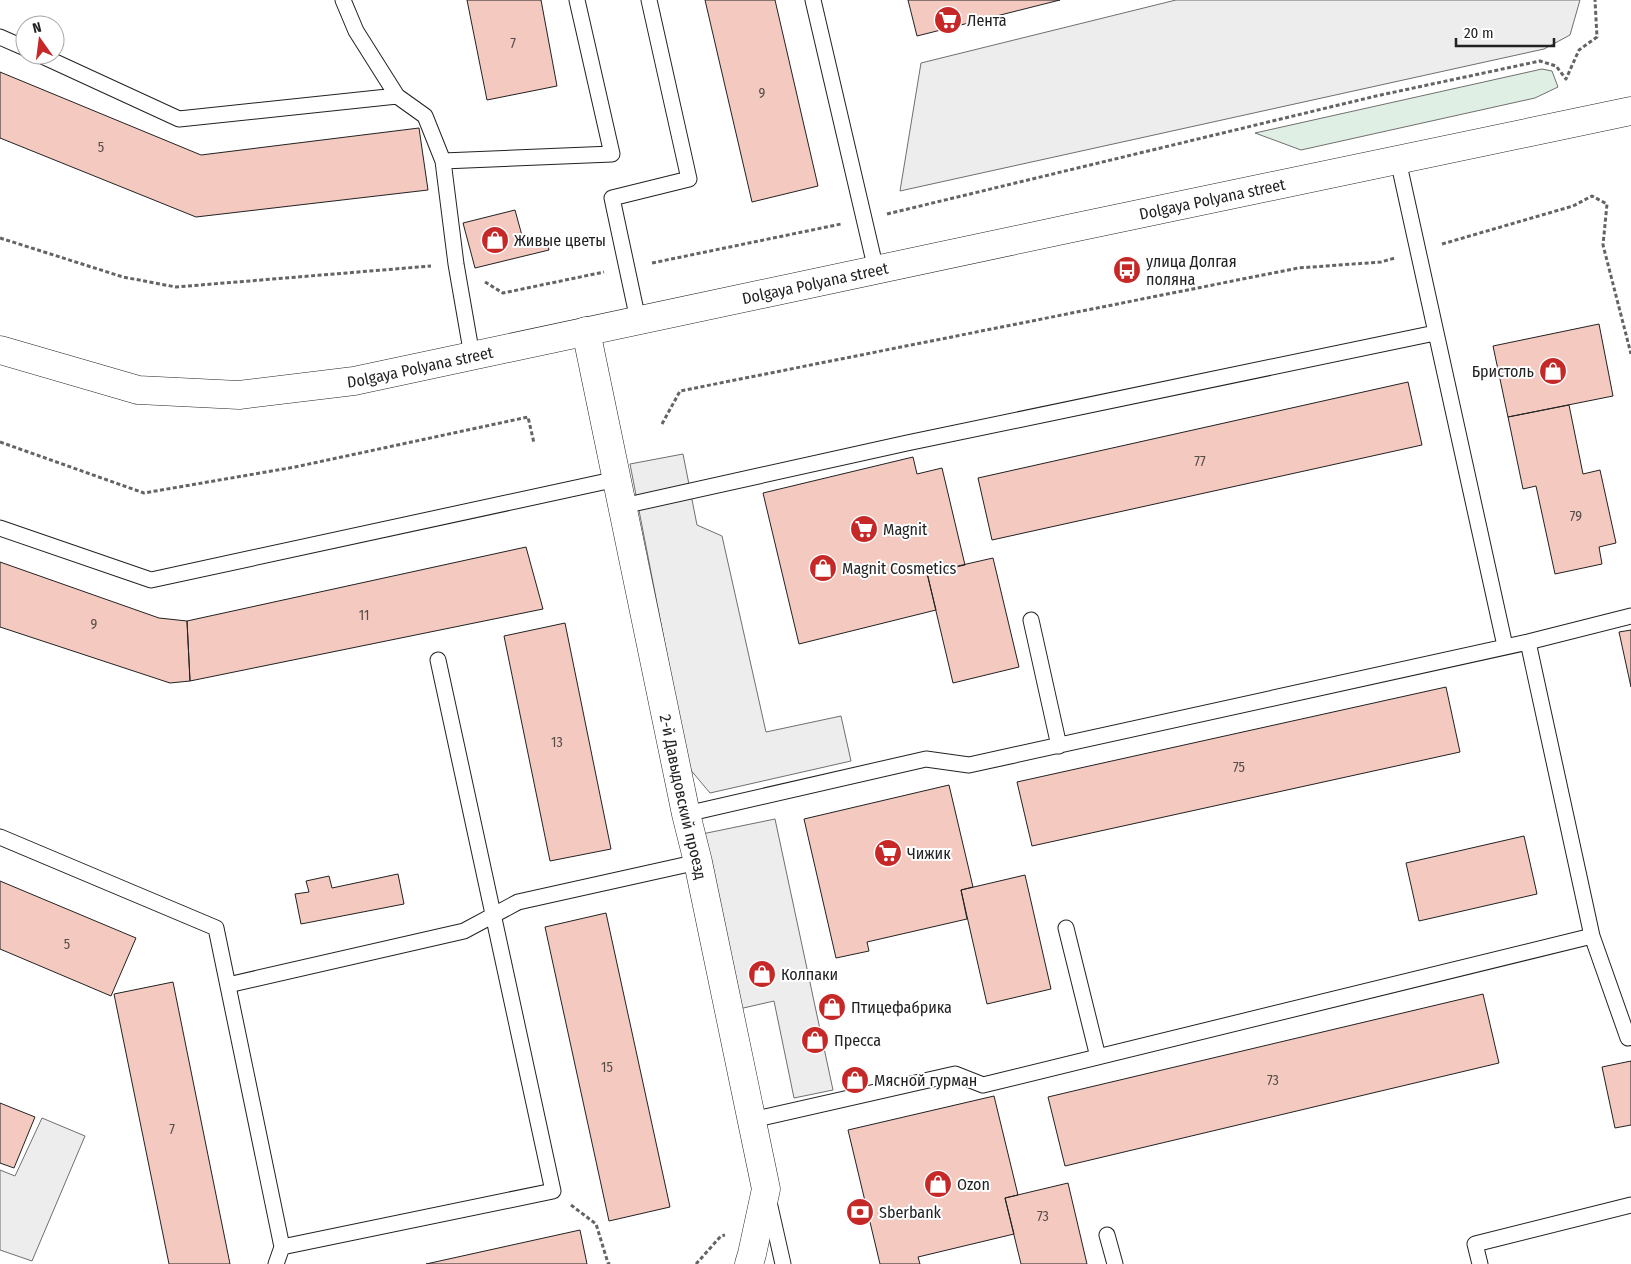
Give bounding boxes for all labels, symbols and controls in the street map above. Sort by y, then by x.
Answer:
supermarket icon: Лента [933,5,963,35]
place label: Лента [967,11,1007,30]
north arrow [15,15,65,65]
scale bar [1456,15,1554,47]
text: N [31,19,43,37]
text: 20 m [1464,24,1494,42]
house number: 7 [510,35,516,52]
house number: 9 [759,85,766,102]
house number: 5 [98,139,104,156]
street label: Dolgaya Polyana street [1137,174,1288,223]
shop icon: Живые цветы [480,225,510,255]
place label: Живые цветы [514,231,606,250]
place label: улица Долгая поляна [1146,252,1237,289]
bus stop icon: улица Долгая поляна [1112,255,1142,285]
street label: Dolgaya Polyana street [740,258,890,308]
street label: Dolgaya Polyana street [346,342,495,391]
shop icon: Бристоль [1538,356,1568,386]
place label: Бристоль [1472,362,1534,381]
house number: 77 [1194,453,1206,470]
house number: 79 [1570,508,1582,525]
supermarket icon: Magnit [849,514,879,544]
place label: Magnit [883,520,928,539]
shop icon: Magnit Cosmetics [808,553,838,583]
place label: Magnit Cosmetics [842,559,956,578]
house number: 11 [359,607,369,624]
house number: 9 [91,616,98,633]
street label: 2-й Давыдовский проезд [656,713,711,881]
house number: 13 [551,734,563,751]
house number: 75 [1233,759,1245,776]
supermarket icon: Чижик [873,838,903,868]
place label: Чижик [907,844,951,863]
house number: 5 [64,936,70,953]
shop icon: Колпаки [747,959,777,989]
place label: Колпаки [781,965,838,984]
shop icon: Птицефабрика [817,992,847,1022]
place label: Птицефабрика [851,998,952,1017]
shop icon: Пресса [800,1025,830,1055]
place label: Пресса [834,1031,881,1050]
house number: 15 [601,1059,613,1076]
shop icon: Мясной гурман [840,1065,870,1095]
place label: Мясной гурман [874,1071,977,1090]
house number: 73 [1267,1072,1279,1089]
house number: 7 [169,1121,175,1138]
shop icon: Ozon [923,1169,953,1199]
place label: Ozon [957,1175,990,1194]
bank icon: Sberbank [845,1197,875,1227]
place label: Sberbank [879,1203,942,1222]
house number: 73 [1037,1208,1049,1225]

